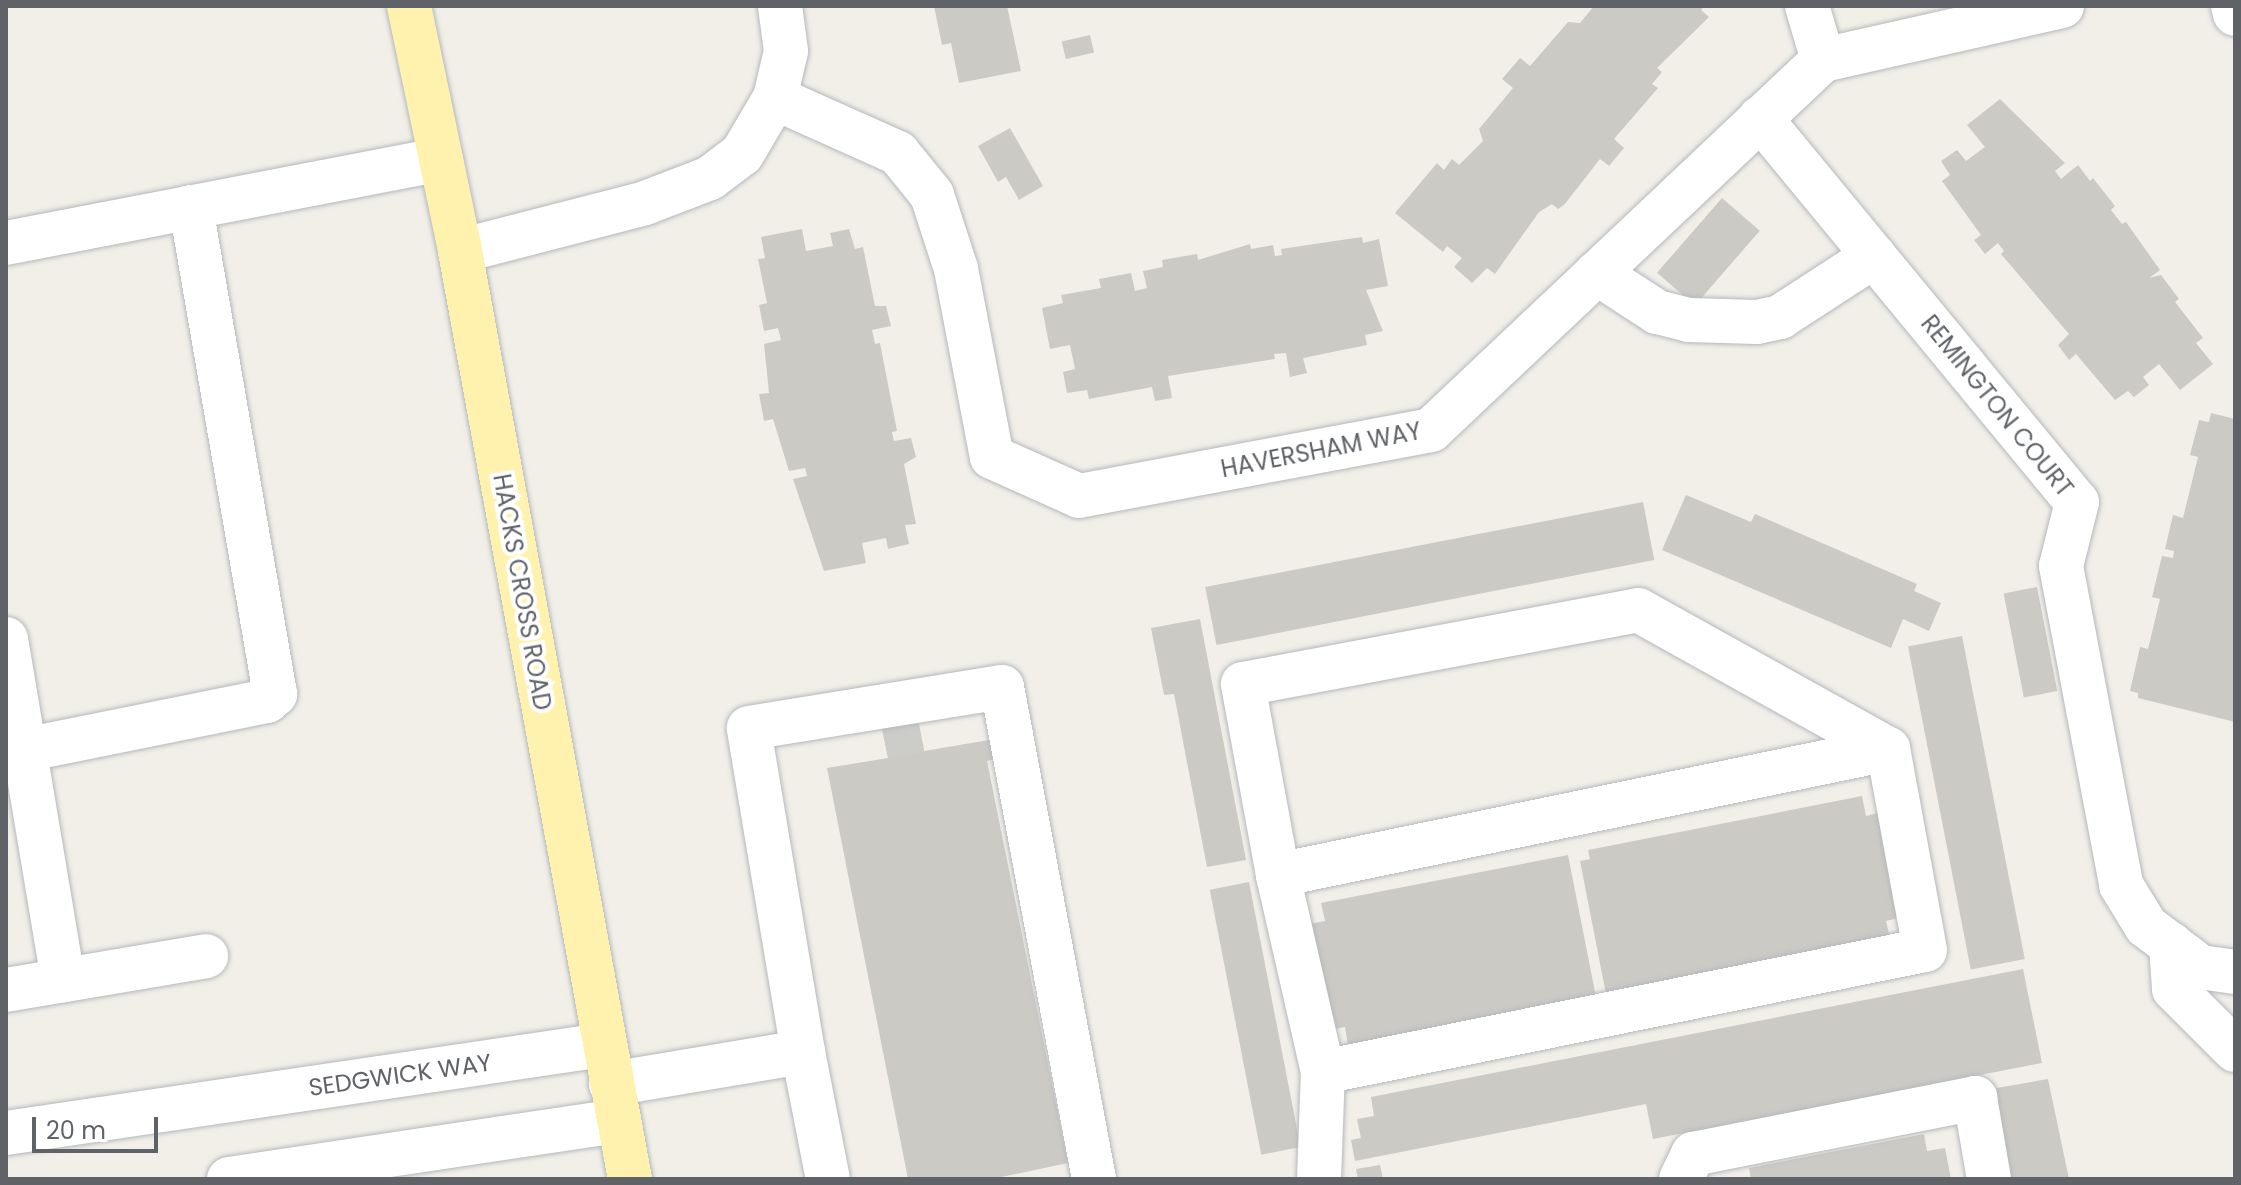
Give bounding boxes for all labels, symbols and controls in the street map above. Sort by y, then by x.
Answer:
street label: REMINGTON COURT [1915,309,2079,503]
street label: HAVERSHAM WAY [1218,416,1424,484]
street label: HACKS CROSS ROAD [487,472,557,712]
street label: SEDGWICK WAY [307,1048,493,1102]
scale bar [36,1101,162,1151]
text: 20 m [46,1114,106,1147]

